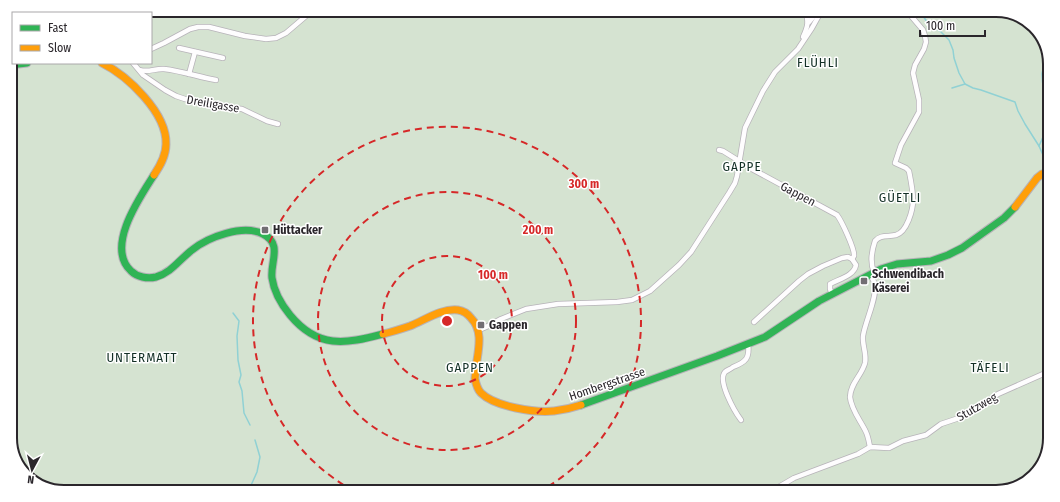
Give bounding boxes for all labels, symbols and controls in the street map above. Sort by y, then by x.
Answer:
legend [12,12,152,64]
scale bar [920,12,985,38]
text: 100 m [926,19,955,33]
text: Fast [48,21,67,35]
text: Slow [48,41,71,55]
district label: FLÜHLI [797,54,839,70]
street label: Dreiligasse [186,92,240,116]
district label: GAPPE [723,159,761,174]
text: 300 m [568,177,599,191]
street label: Gappen [778,179,818,209]
district label: GÜETLI [879,189,921,205]
place label: Hüttacker [273,223,323,237]
text: 200 m [522,223,553,237]
marker: Hüttacker [260,225,270,235]
place label: Schwendibach Käserei [872,267,944,295]
text: 100 m [478,268,508,282]
marker: Schwendibach Käserei [859,276,869,286]
centre of rings [440,314,454,328]
place label: Gappen [489,318,527,332]
marker: Gappen [476,320,486,330]
district label: UNTERMATT [106,350,178,365]
district label: GAPPEN [446,360,494,375]
district label: TÄFELI [970,360,1010,375]
street label: Hombergstrasse [567,364,647,404]
street label: Stutzweg [954,390,1000,424]
north arrow [12,450,52,490]
text: N [27,473,35,486]

